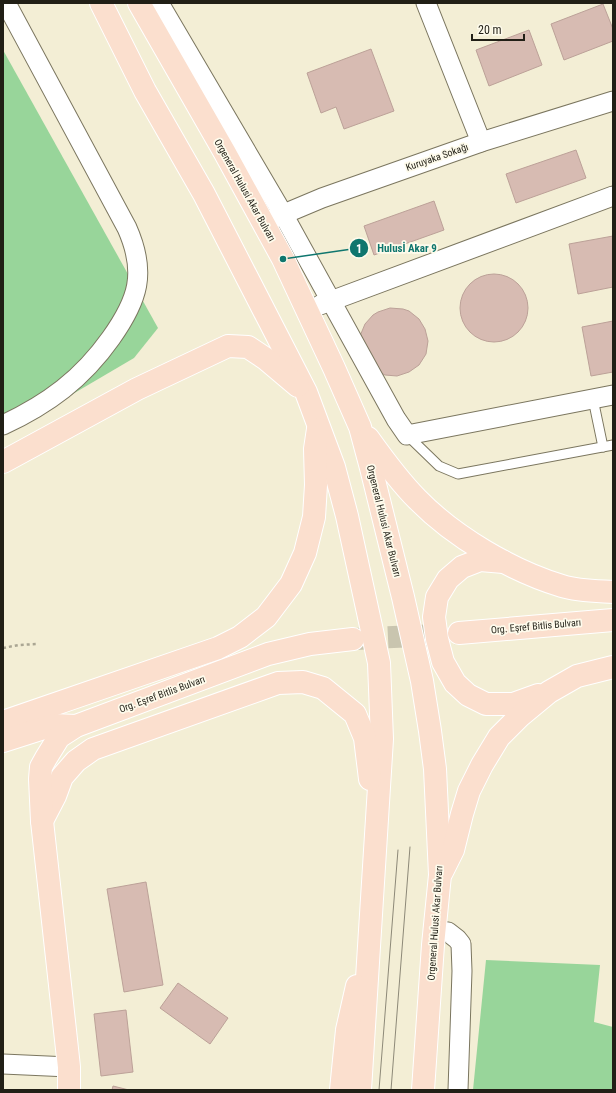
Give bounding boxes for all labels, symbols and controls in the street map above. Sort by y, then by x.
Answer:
scale bar [472,16,524,42]
text: 20 m [478,23,502,37]
street label: Orgeneral Hulusi Akar Bulvarı [212,137,278,243]
street label: Kuruyaka Sokağı [404,141,470,173]
callout: Hulusİ Akar 9 [349,237,445,260]
text: Hulusİ Akar 9 [377,241,437,255]
text: 1 [356,242,362,256]
street label: Orgeneral Hulusi Akar Bulvarı [365,464,403,578]
street label: Org. Eşref Bitlis Bulvarı [490,617,582,635]
street label: Org. Eşref Bitlis Bulvarı [118,673,206,715]
street label: Orgeneral Hulusi Akar Bulvarı [426,865,444,981]

